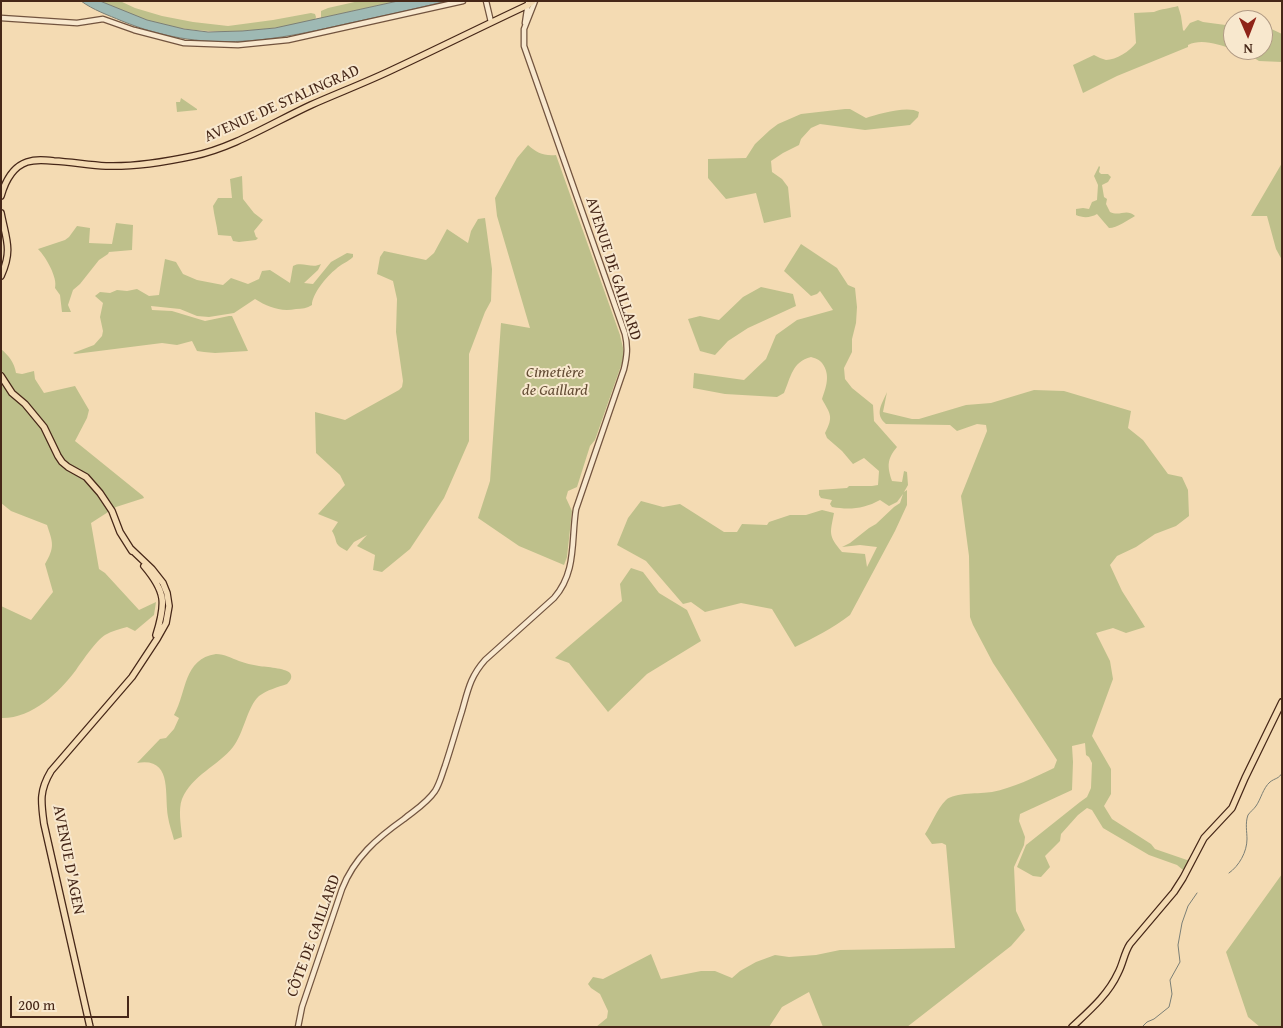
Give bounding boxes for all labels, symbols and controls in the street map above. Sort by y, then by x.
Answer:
north arrow [1223,10,1273,60]
text: N [1243,39,1253,59]
street label: AVENUE DE STALINGRAD [201,61,363,147]
street label: AVENUE DE GAILLARD [581,195,645,343]
park label: Cimetière de Gaillard [522,363,588,401]
street label: AVENUE D'AGEN [48,804,88,916]
street label: CÔTE DE GAILLARD [283,872,345,1000]
scale bar [12,986,131,1018]
text: 200 m [18,994,55,1015]

